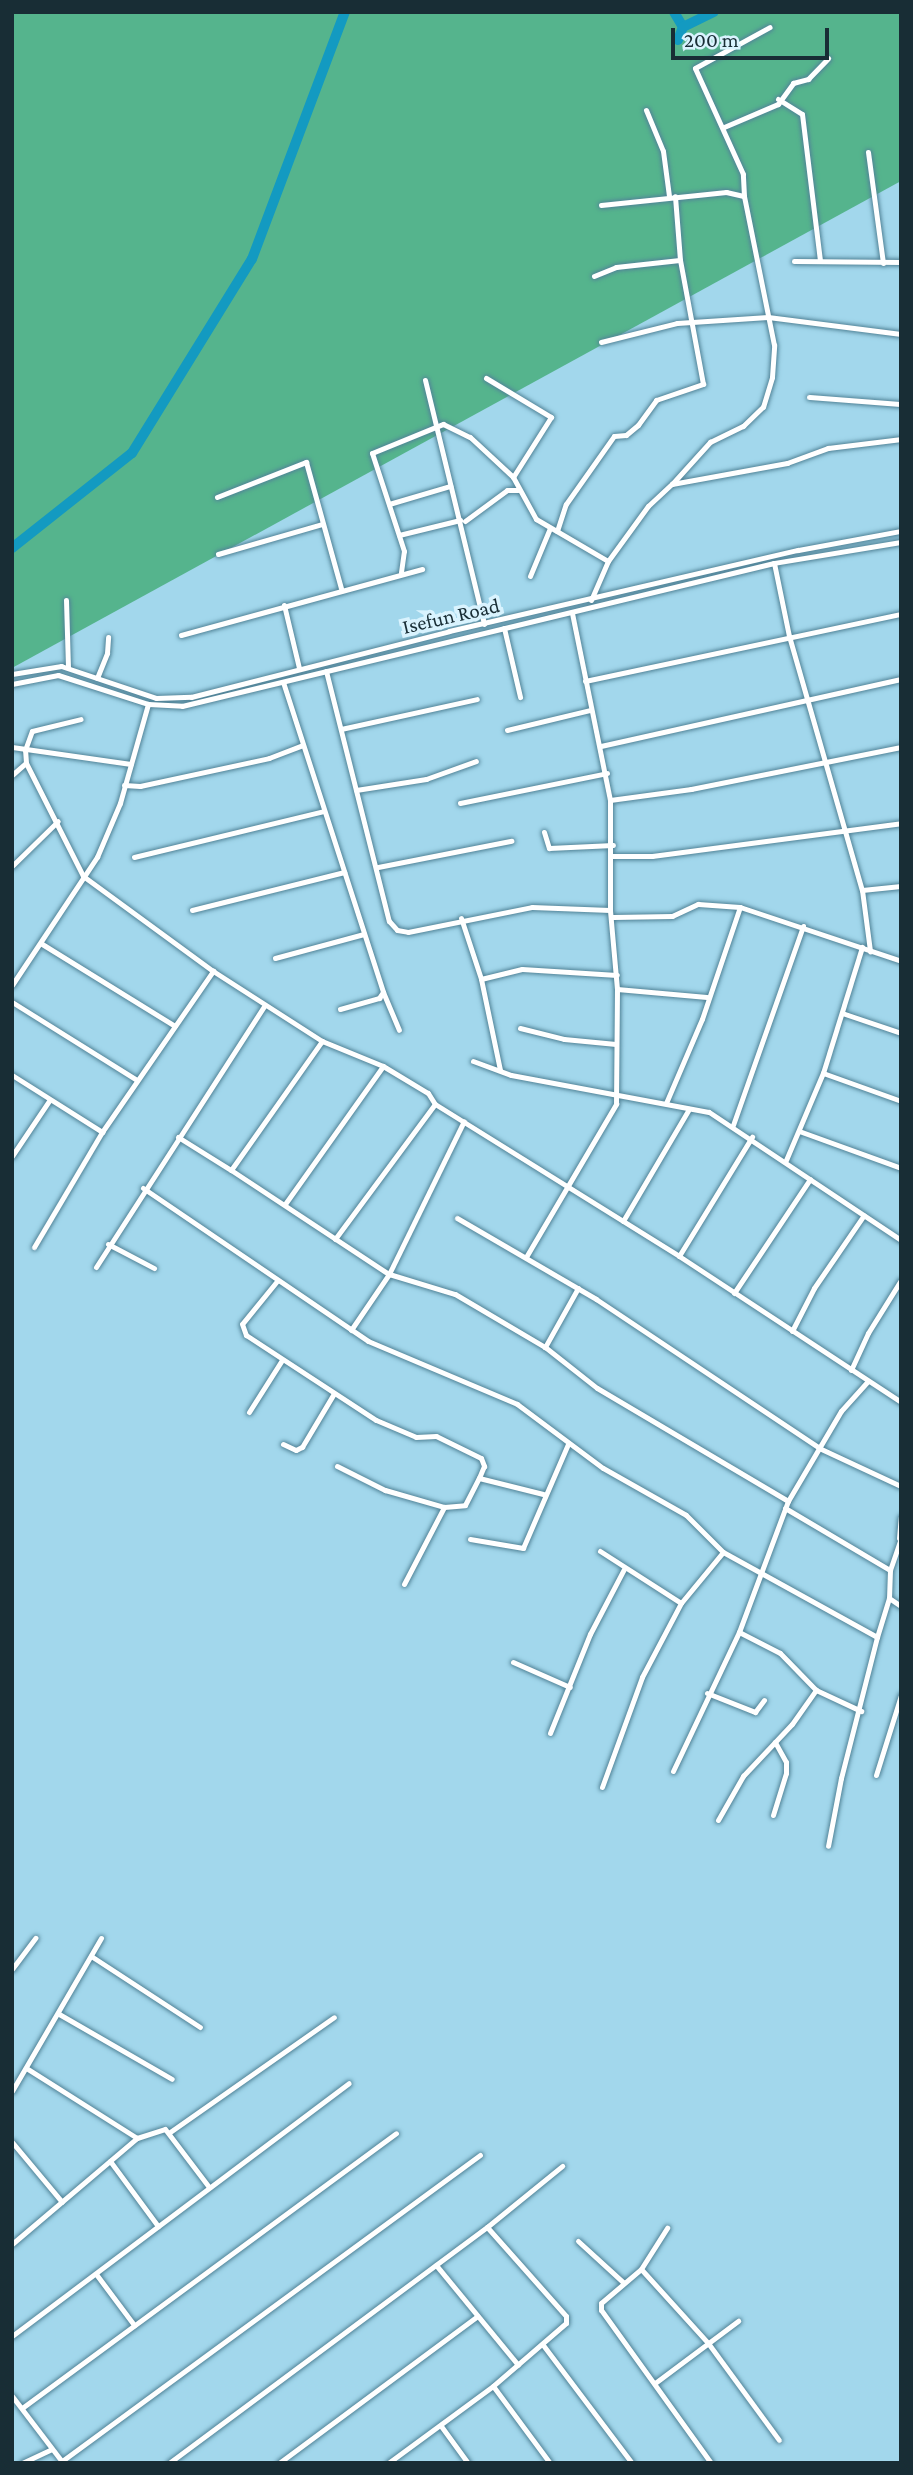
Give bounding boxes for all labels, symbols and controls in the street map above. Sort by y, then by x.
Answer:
scale bar [675,14,832,58]
text: 200 m [684,28,739,52]
street label: Isefun Road [400,593,502,639]

